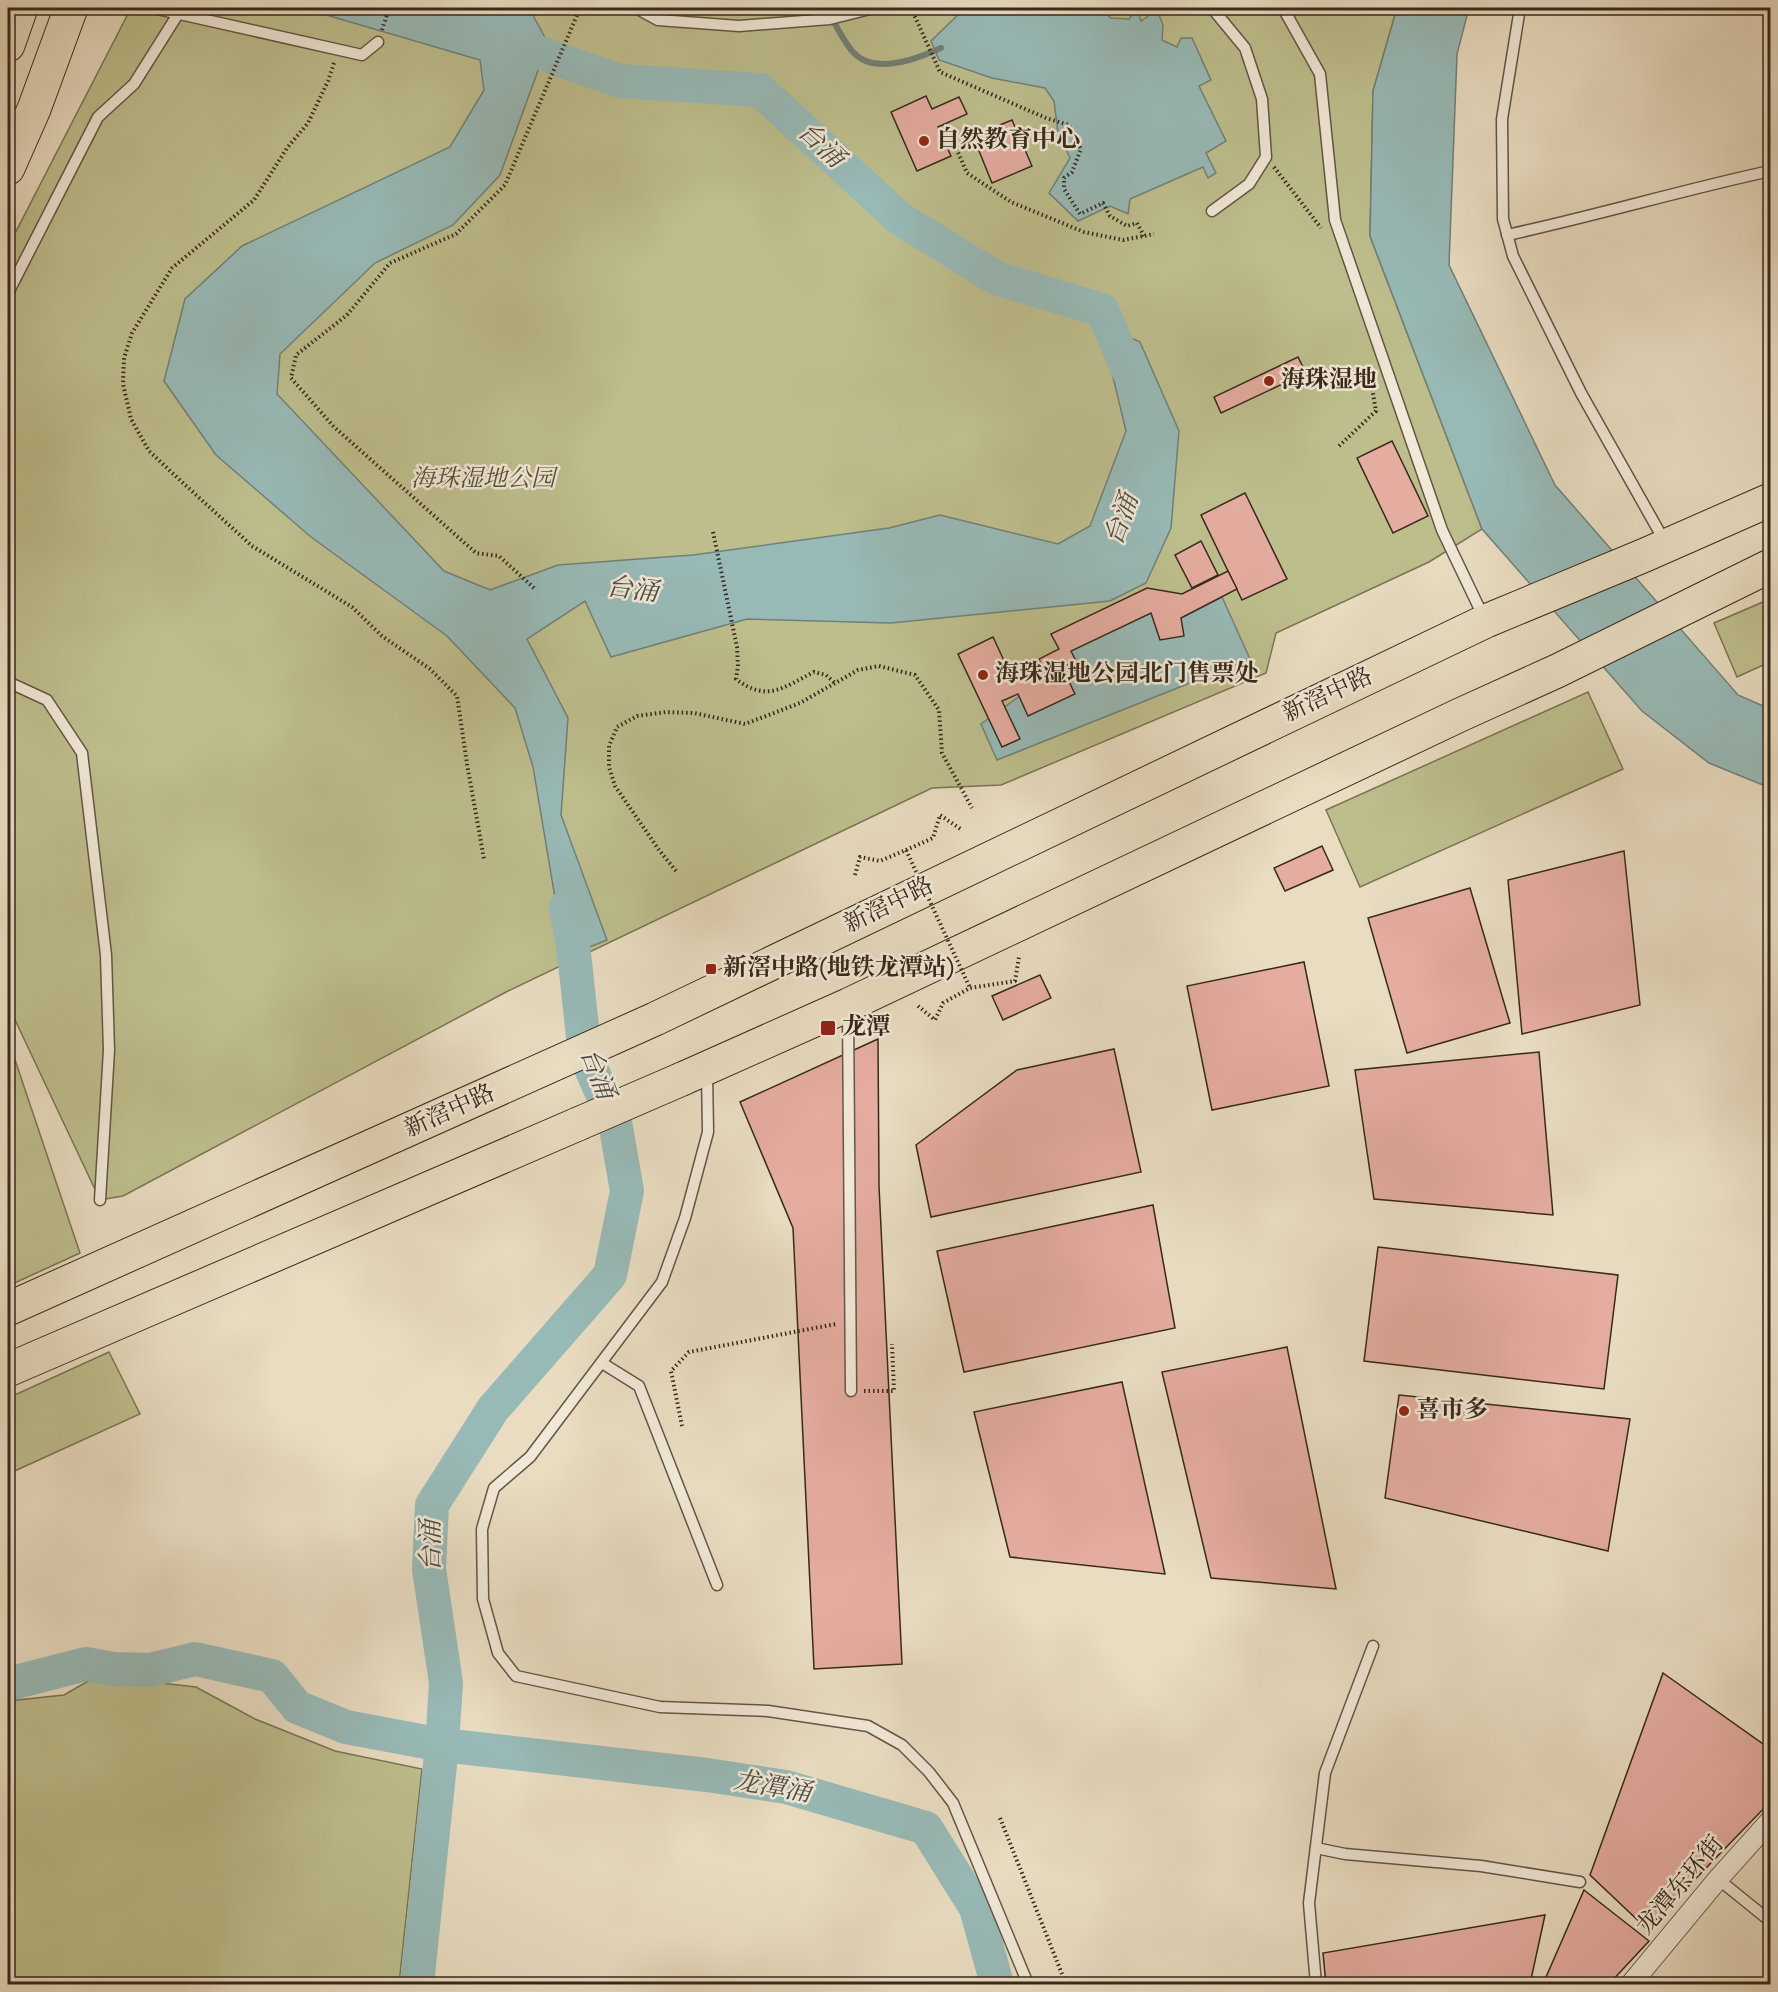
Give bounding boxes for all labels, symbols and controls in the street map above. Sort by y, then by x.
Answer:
water label: 台涌 [788,115,854,179]
place label: 自然教育中心 [936,124,1080,158]
marker: 自然教育中心 [917,134,931,148]
place label: 海珠湿地 [1281,364,1377,398]
marker: 海珠湿地 [1262,374,1276,388]
park label: 海珠湿地公园 [411,463,559,497]
water label: 台涌 [1097,486,1150,551]
water label: 台涌 [604,569,663,613]
place label: 海珠湿地公园北门售票处 [995,658,1259,692]
street label: 新滘中路 [1277,660,1379,732]
marker: 海珠湿地公园北门售票处 [976,668,990,682]
street label: 新滘中路 [838,870,940,942]
place label: 新滘中路(地铁龙潭站) [723,952,955,986]
marker: 新滘中路(地铁龙潭站) [704,962,718,976]
place label: 龙潭 [842,1011,891,1045]
marker: 龙潭 [819,1019,837,1037]
water label: 台涌 [569,1043,624,1108]
street label: 新滘中路 [399,1077,501,1147]
place label: 喜市多 [1416,1394,1488,1428]
marker: 喜市多 [1397,1404,1411,1418]
water label: 台涌 [414,1517,451,1572]
water label: 龙潭涌 [730,1763,817,1814]
street label: 龙潭东环街 [1629,1829,1733,1943]

